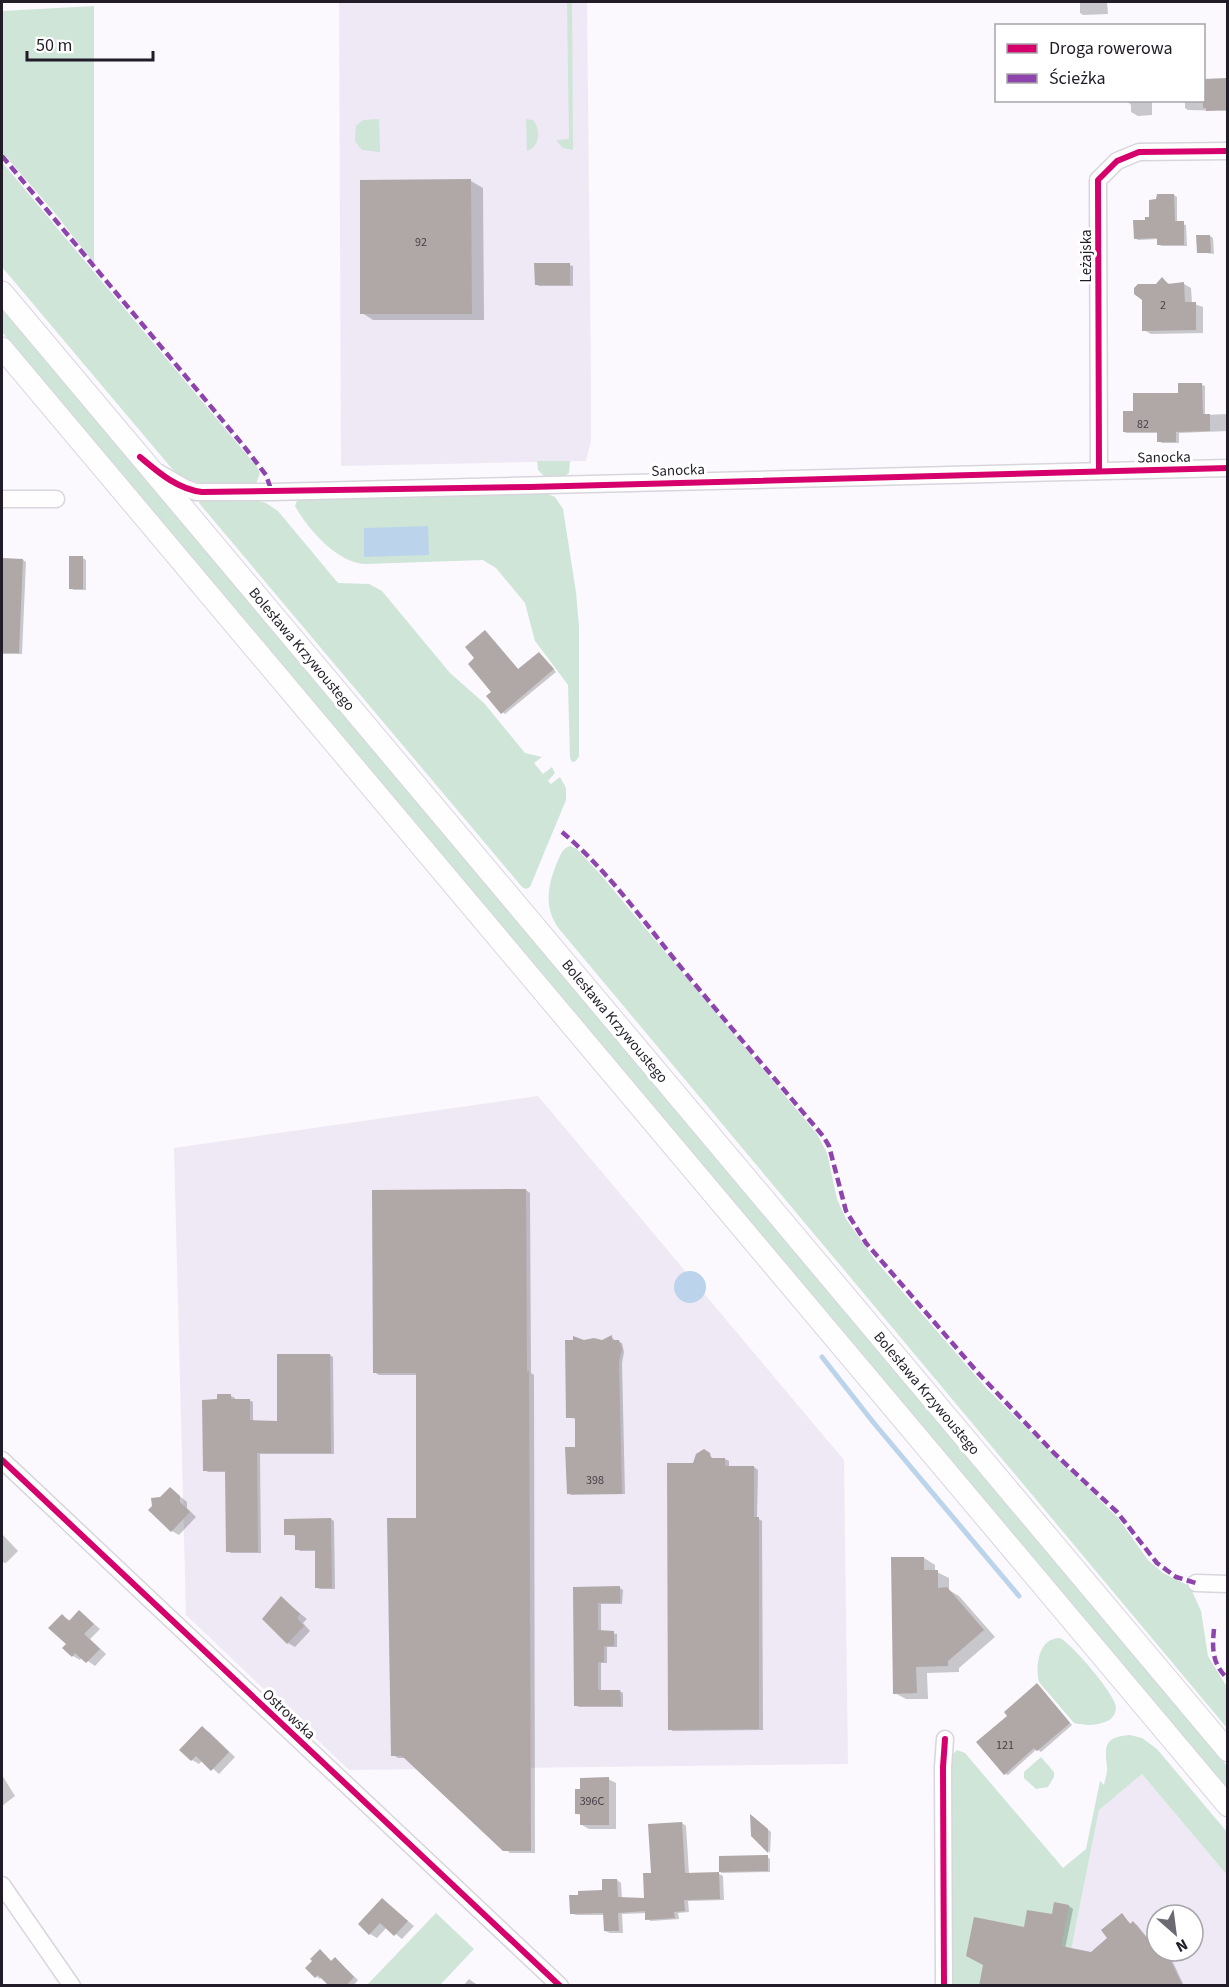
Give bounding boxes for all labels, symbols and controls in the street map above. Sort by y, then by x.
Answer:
scale bar [27,24,153,62]
legend [995,24,1205,102]
text: 50 m [36,33,72,58]
text: Droga rowerowa [1049,36,1173,61]
text: Ścieżka [1049,66,1106,91]
street label: Leżajska [1076,230,1097,282]
house number: 92 [415,234,427,251]
house number: 2 [1160,297,1166,314]
house number: 82 [1137,416,1149,433]
street label: Sanocka [1137,447,1191,468]
street label: Sanocka [651,459,705,482]
street label: Bolesława Krzywoustego [244,583,360,716]
street label: Bolesława Krzywoustego [557,955,673,1088]
street label: Bolesława Krzywoustego [869,1327,985,1460]
house number: 398 [586,1472,604,1489]
street label: Ostrowska [257,1684,320,1745]
house number: 121 [996,1737,1014,1754]
house number: 396C [580,1793,605,1810]
north arrow [1145,1903,1205,1963]
text: N [1172,1933,1191,1958]

